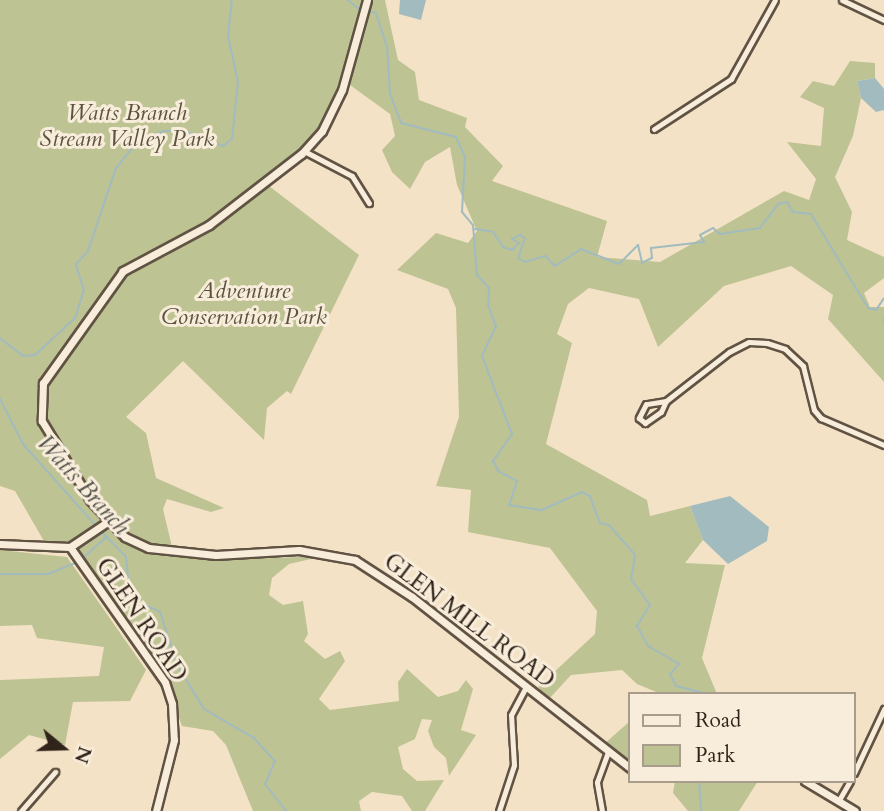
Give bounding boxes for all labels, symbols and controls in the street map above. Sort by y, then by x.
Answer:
park label: Watts Branch Stream Valley Park [40,99,214,153]
park label: Adventure Conservation Park [161,277,327,331]
water label: Watts Branch [31,429,135,541]
street label: GLEN MILL ROAD [378,548,560,694]
street label: GLEN ROAD [90,553,192,687]
legend [628,692,856,783]
text: Road [695,706,741,735]
north arrow [28,713,98,783]
text: Park [695,741,735,770]
text: N [68,743,98,767]

